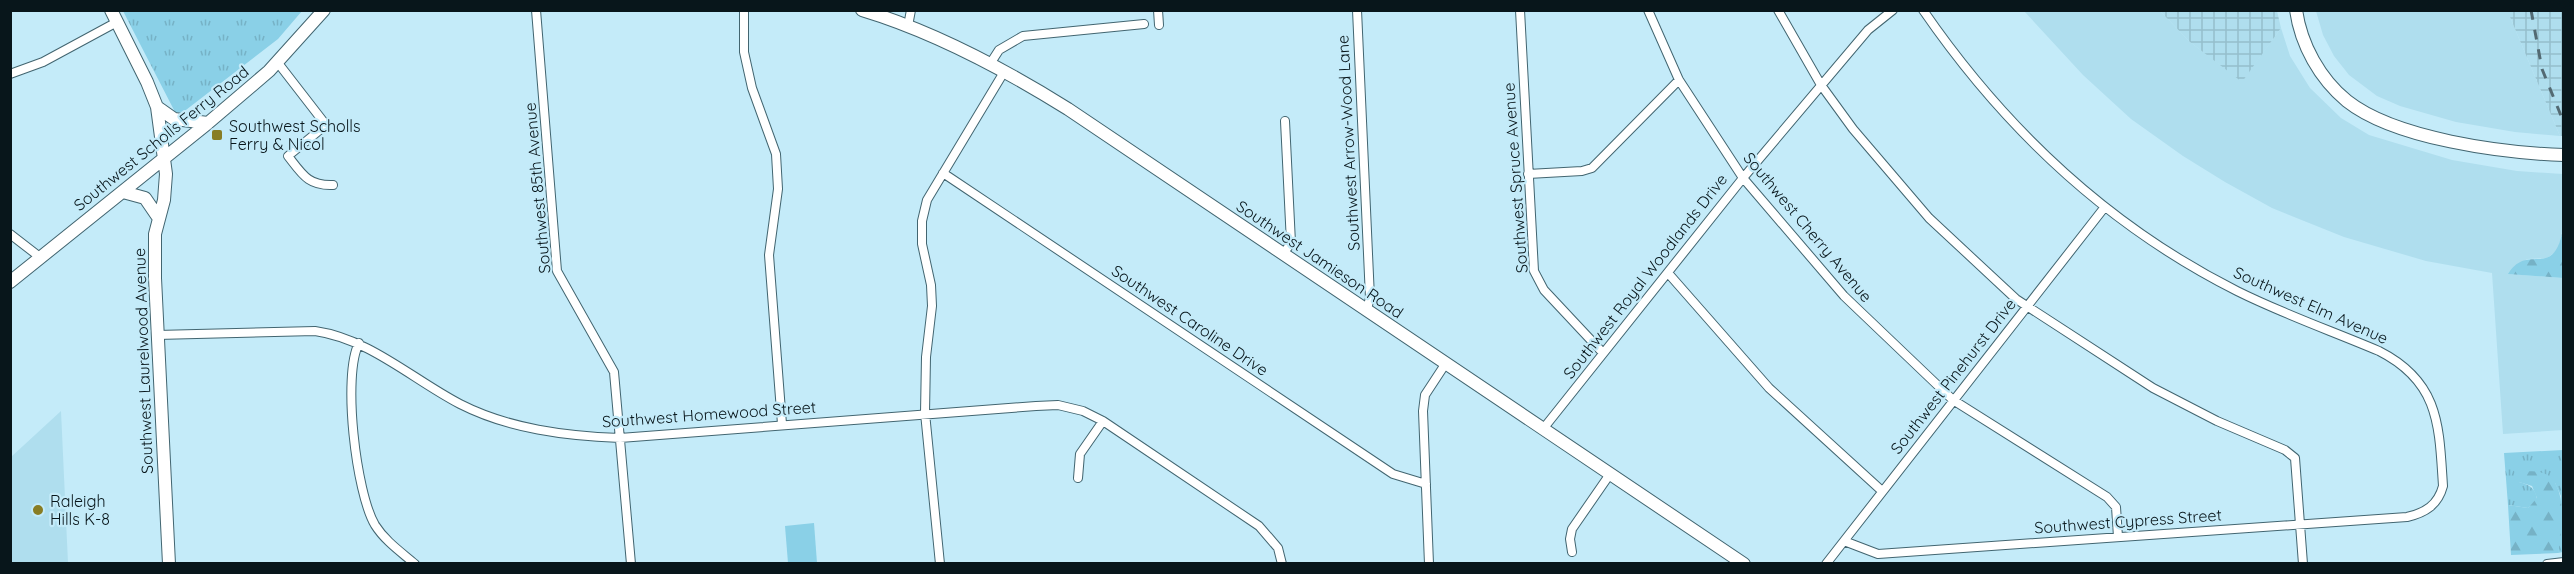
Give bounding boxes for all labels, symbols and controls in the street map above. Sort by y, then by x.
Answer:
street label: Southwest Arrow-Wood Lane [1332,35,1364,251]
street label: Southwest Scholls Ferry Road [70,61,252,215]
street label: Southwest Spruce Avenue [1498,82,1532,274]
street label: Southwest 85th Avenue [520,102,554,274]
place label: Southwest Scholls Ferry & Nicol [229,116,361,154]
marker: Southwest Scholls Ferry & Nicol [210,128,224,142]
street label: Southwest Cherry Avenue [1739,148,1877,306]
street label: Southwest Royal Woodlands Drive [1559,169,1731,383]
street label: Southwest Jamieson Road [1233,196,1407,322]
street label: Southwest Laurelwood Avenue [129,248,157,474]
street label: Southwest Caroline Drive [1108,260,1272,380]
street label: Southwest Elm Avenue [2231,262,2391,348]
street label: Southwest Pinehurst Drive [1886,294,2020,458]
street label: Southwest Homewood Street [601,397,817,431]
place label: Raleigh Hills K-8 [50,491,110,529]
marker: Raleigh Hills K-8 [31,503,45,517]
street label: Southwest Cypress Street [2034,504,2222,538]

